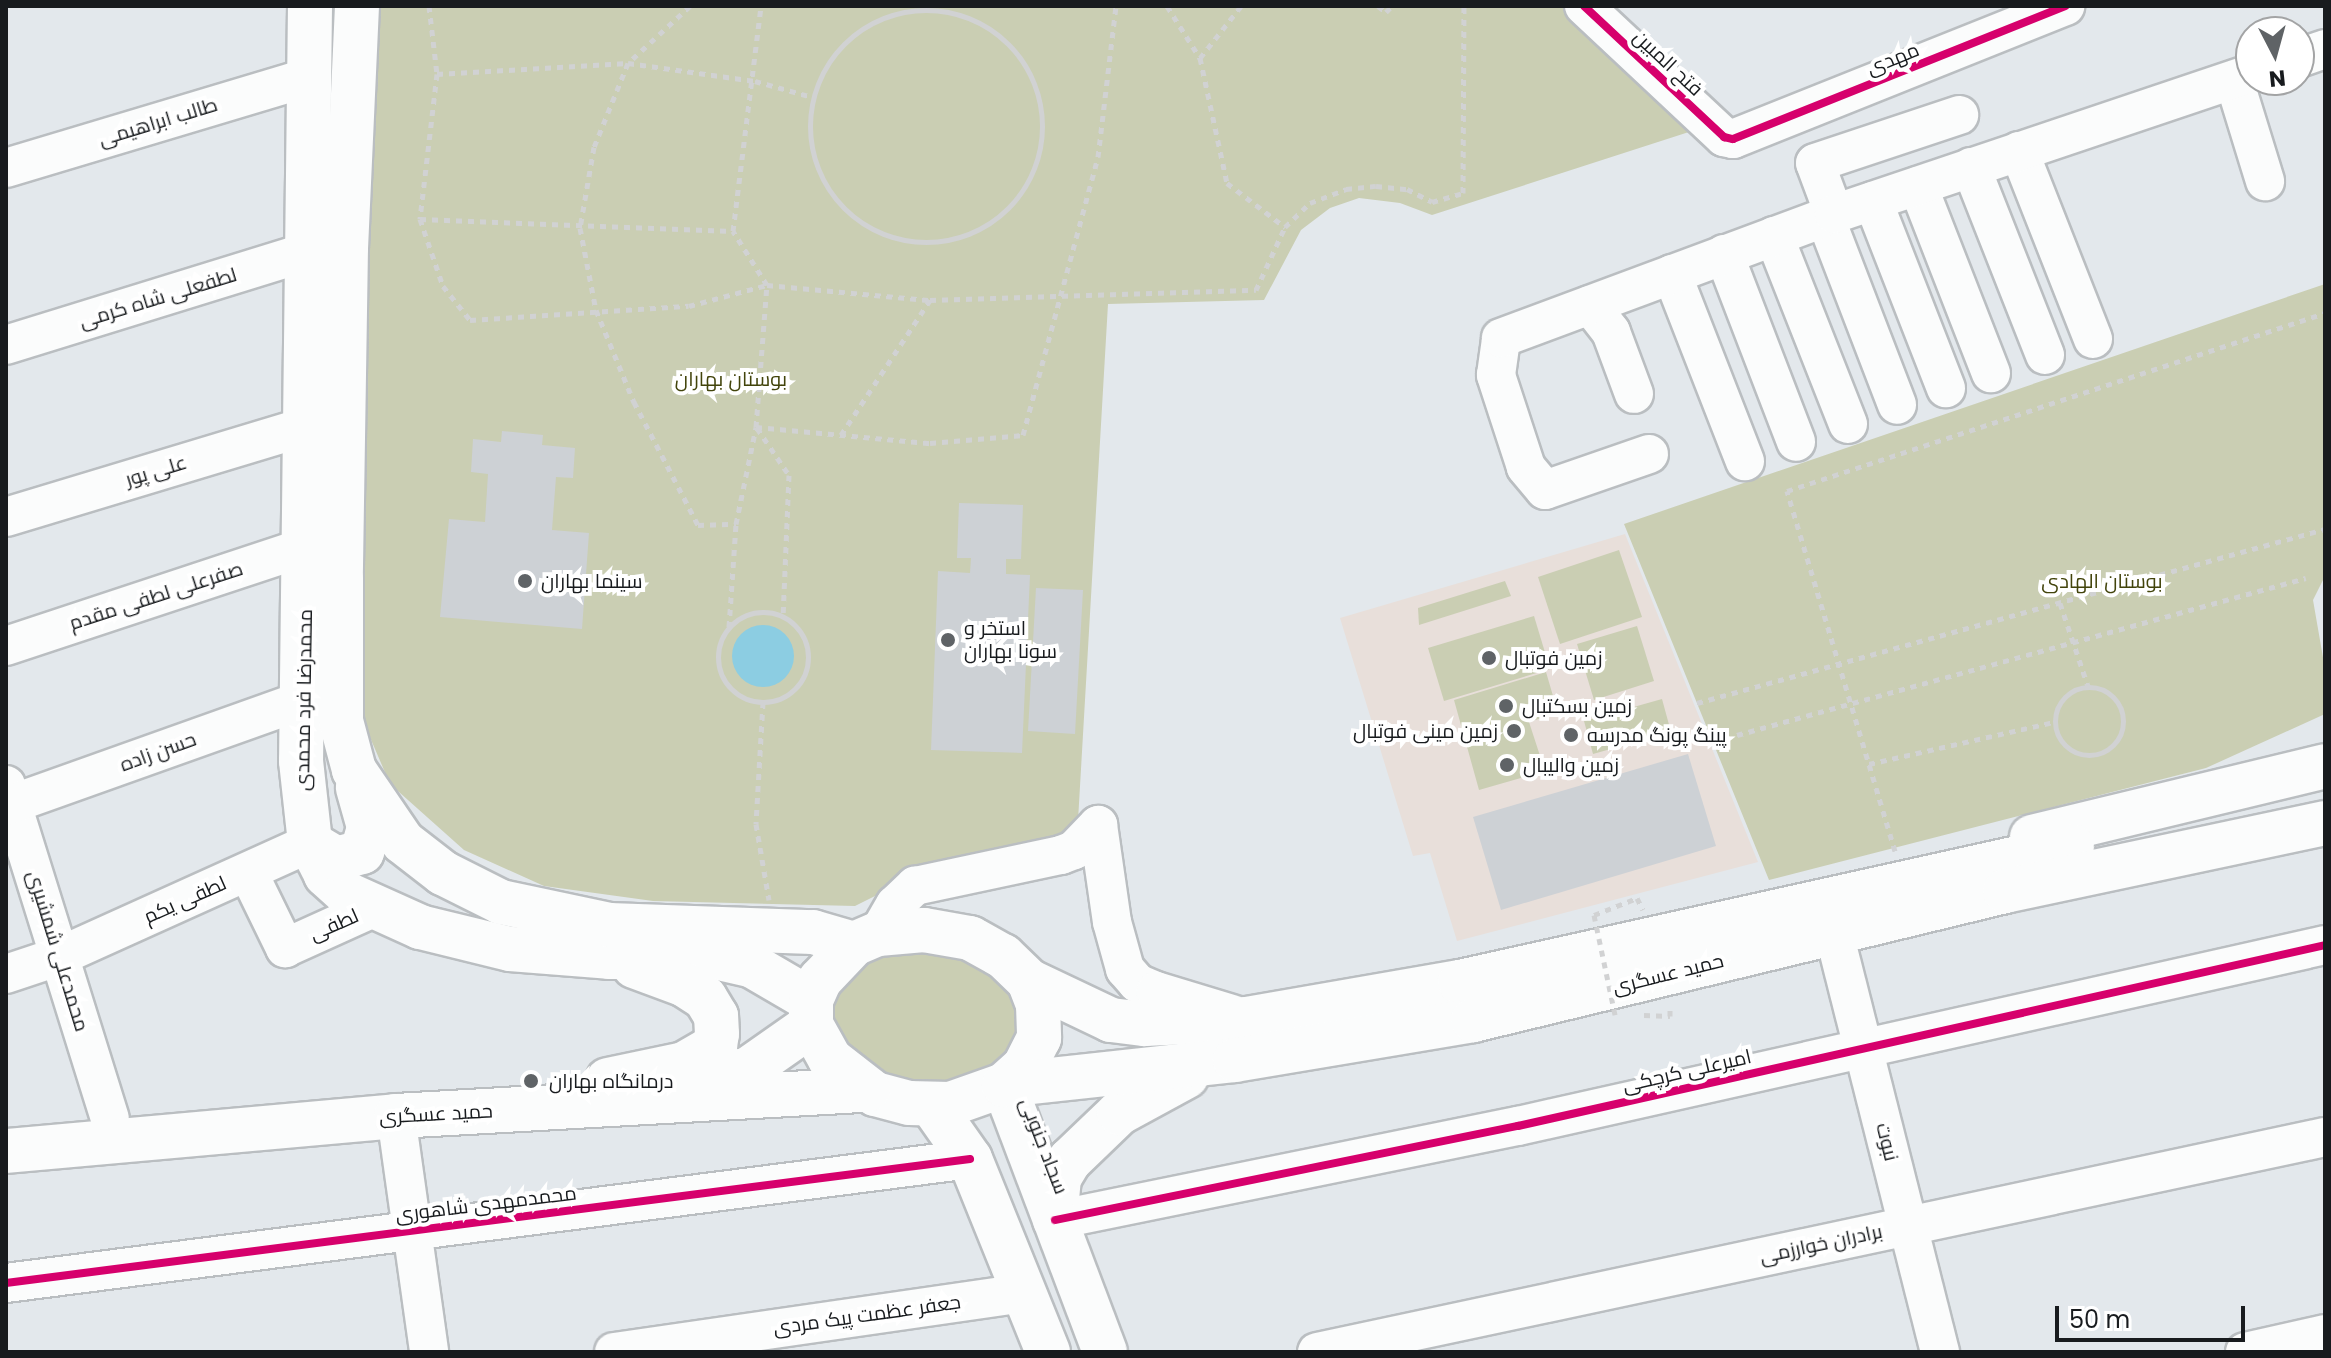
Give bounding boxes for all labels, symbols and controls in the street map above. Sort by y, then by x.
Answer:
north arrow [2235,16,2315,96]
street label: فتح المبین [1628,25,1708,101]
street label: مهدی [1863,38,1923,80]
text: N [2268,62,2287,95]
street label: طالب ابراهیمی [96,93,220,151]
street label: لطفعلی شاه کرمی [76,263,240,333]
park label: بوستان بهاران [675,367,787,391]
street label: علی پور [122,450,190,492]
street label: صفرعلی لطفی مقدم [66,557,246,635]
place label: سینما بهاران [541,569,642,593]
park label: بوستان الهادی [2041,569,2163,593]
marker: سینما بهاران [516,572,534,590]
street label: محمدرضا فرد محمدی [290,609,318,791]
place label: استخر و سونا بهاران [964,616,1057,663]
marker: استخر و سونا بهاران [939,631,957,649]
place label: زمین فوتبال [1505,646,1602,670]
marker: زمین فوتبال [1480,649,1498,667]
place label: زمین بسکتبال [1522,694,1632,718]
marker: زمین بسکتبال [1497,697,1515,715]
place label: زمین مینی فوتبال [1353,719,1498,743]
marker: زمین مینی فوتبال [1505,722,1523,740]
place label: پینگ پونگ مدرسه [1587,723,1727,747]
marker: پینگ پونگ مدرسه [1562,726,1580,744]
street label: حسن زاده [117,727,199,777]
place label: زمین والیبال [1523,753,1619,777]
marker: زمین والیبال [1498,756,1516,774]
street label: محمدعلی شمشیری [22,868,94,1034]
street label: لطفی یکم [140,871,230,929]
street label: لطفی [306,904,362,946]
street label: حمید عسگری [1610,949,1726,999]
street label: امیرعلی کرچکی [1620,1045,1754,1097]
place label: درمانگاه بهاران [549,1069,673,1093]
marker: درمانگاه بهاران [520,1070,542,1092]
street label: سجاد جنوبی [1015,1095,1073,1197]
street label: حمید عسگری [379,1099,493,1129]
street label: نبوت [1871,1120,1903,1164]
street label: محمدمهدی شاهوری [394,1181,578,1227]
street label: برادران خوارزمی [1757,1219,1885,1269]
street label: جعفر عظمت پیک مردی [772,1290,962,1340]
scale bar [2059,1290,2249,1340]
text: 50 m [2069,1303,2130,1336]

